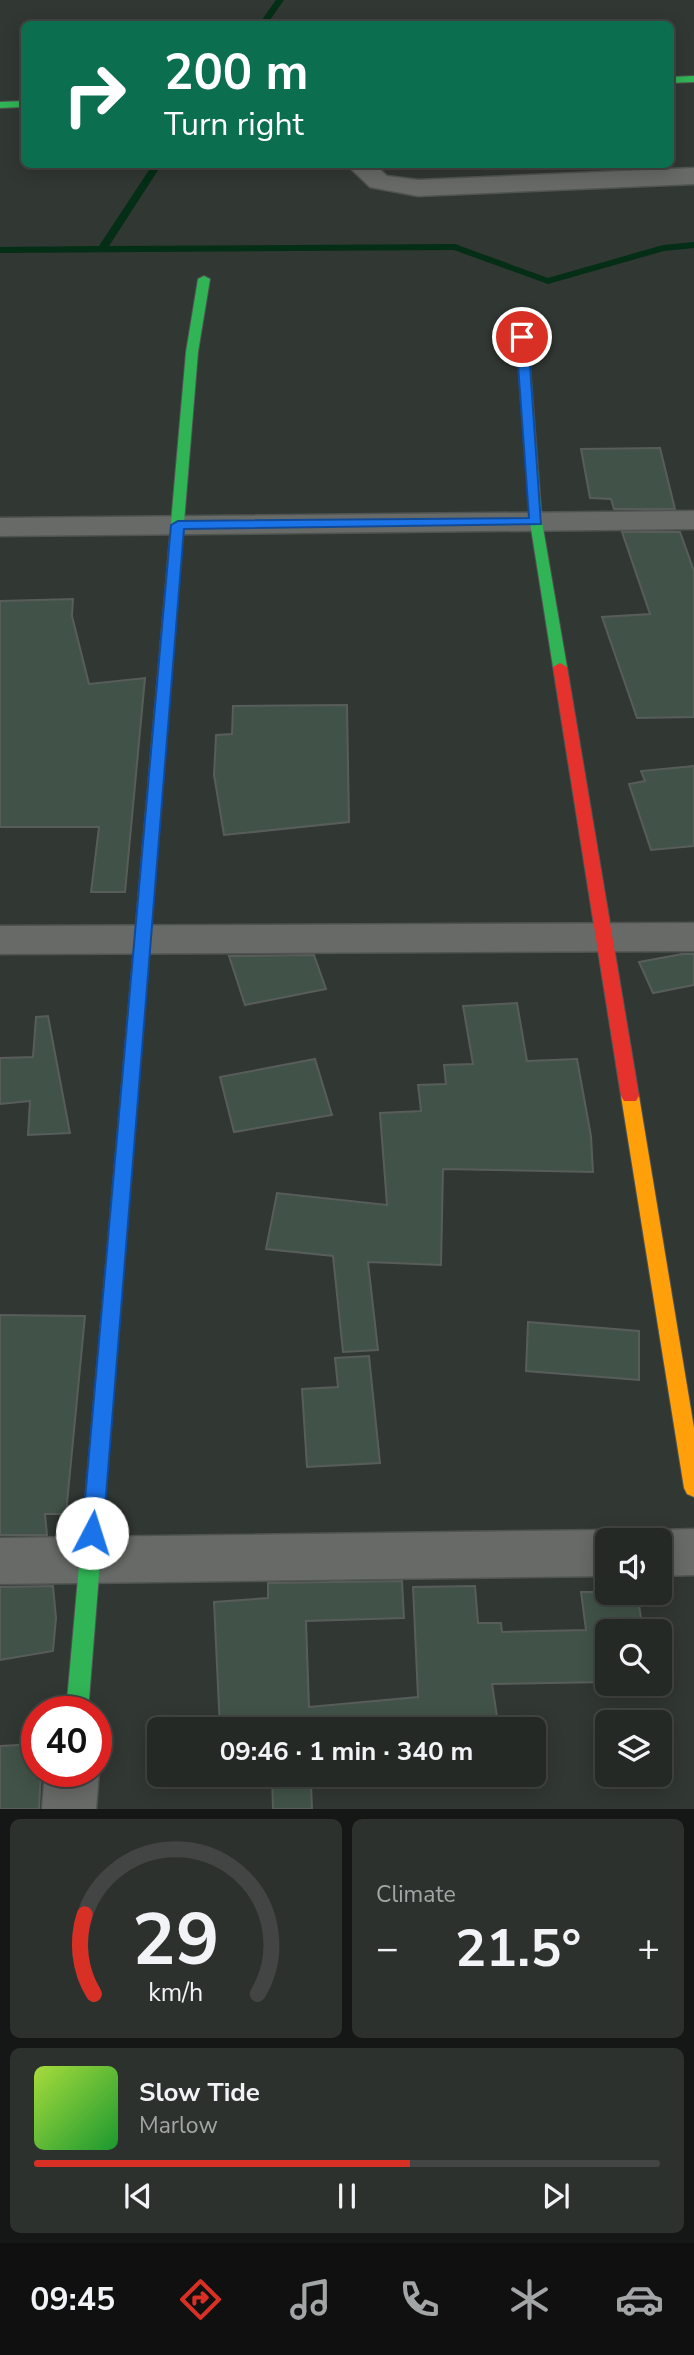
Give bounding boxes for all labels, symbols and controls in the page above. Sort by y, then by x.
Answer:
text: 200 m [164,39,308,106]
icon: right [49,49,140,140]
text: Turn right [164,103,304,146]
pin [492,307,552,367]
icon: arrive [503,318,541,356]
position arrow [55,1496,129,1570]
map controls [595,1528,672,1787]
button: sound [595,1528,672,1605]
button: search [595,1619,672,1696]
speed limit sign: 40 [21,1696,112,1787]
button: layers [595,1710,672,1787]
text: 09:46 · 1 min · 340 m [220,1734,473,1769]
text: Climate [376,1879,456,1910]
text: 29 [132,1891,220,1991]
text: 21.5° [455,1913,581,1984]
text: − [376,1923,399,1974]
text: + [637,1923,660,1974]
text: km/h [148,1976,204,2010]
text: Slow Tide [139,2075,260,2110]
text: Marlow [139,2110,218,2141]
icon: previous [119,2177,157,2215]
icon: pause [328,2177,366,2215]
icon: next [537,2177,575,2215]
icon: directions [176,2275,225,2324]
icon: music [286,2275,335,2324]
icon: phone [395,2275,444,2324]
icon: climate [505,2275,554,2324]
icon: car [615,2275,664,2324]
text: 09:45 [30,2278,115,2321]

